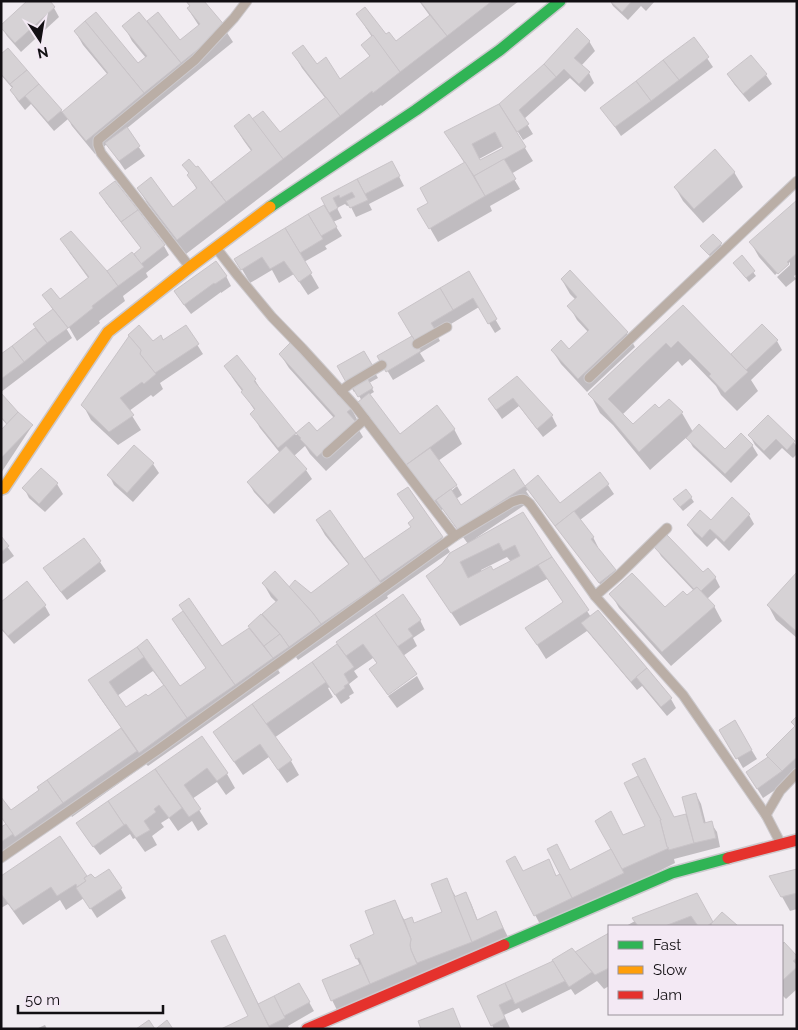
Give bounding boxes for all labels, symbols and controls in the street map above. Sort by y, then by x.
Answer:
north arrow [15,15,65,65]
text: N [36,44,50,62]
legend [608,925,783,1015]
text: Fast [653,936,681,954]
text: Slow [653,961,687,979]
scale bar [18,982,162,1014]
text: Jam [653,986,682,1004]
text: 50 m [25,991,60,1009]

